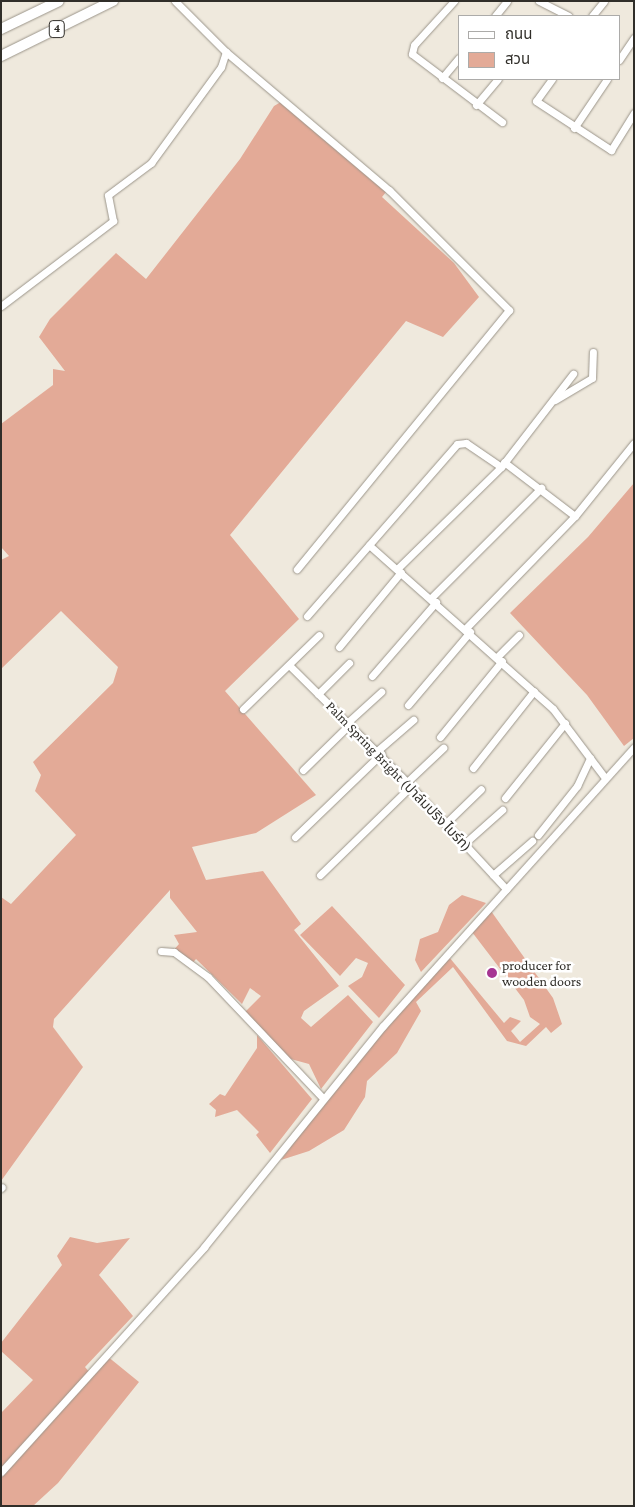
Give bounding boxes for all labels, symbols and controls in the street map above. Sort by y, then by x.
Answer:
legend [458,15,620,80]
road number: 4 [48,20,66,38]
text: ถนน [505,26,532,42]
text: สวน [505,51,530,67]
street label: Palm Spring Bright (ปาล์มปริง ไบร์ท) [323,697,475,855]
place label: producer for wooden doors [502,957,581,990]
marker: producer for wooden doors [486,967,498,979]

